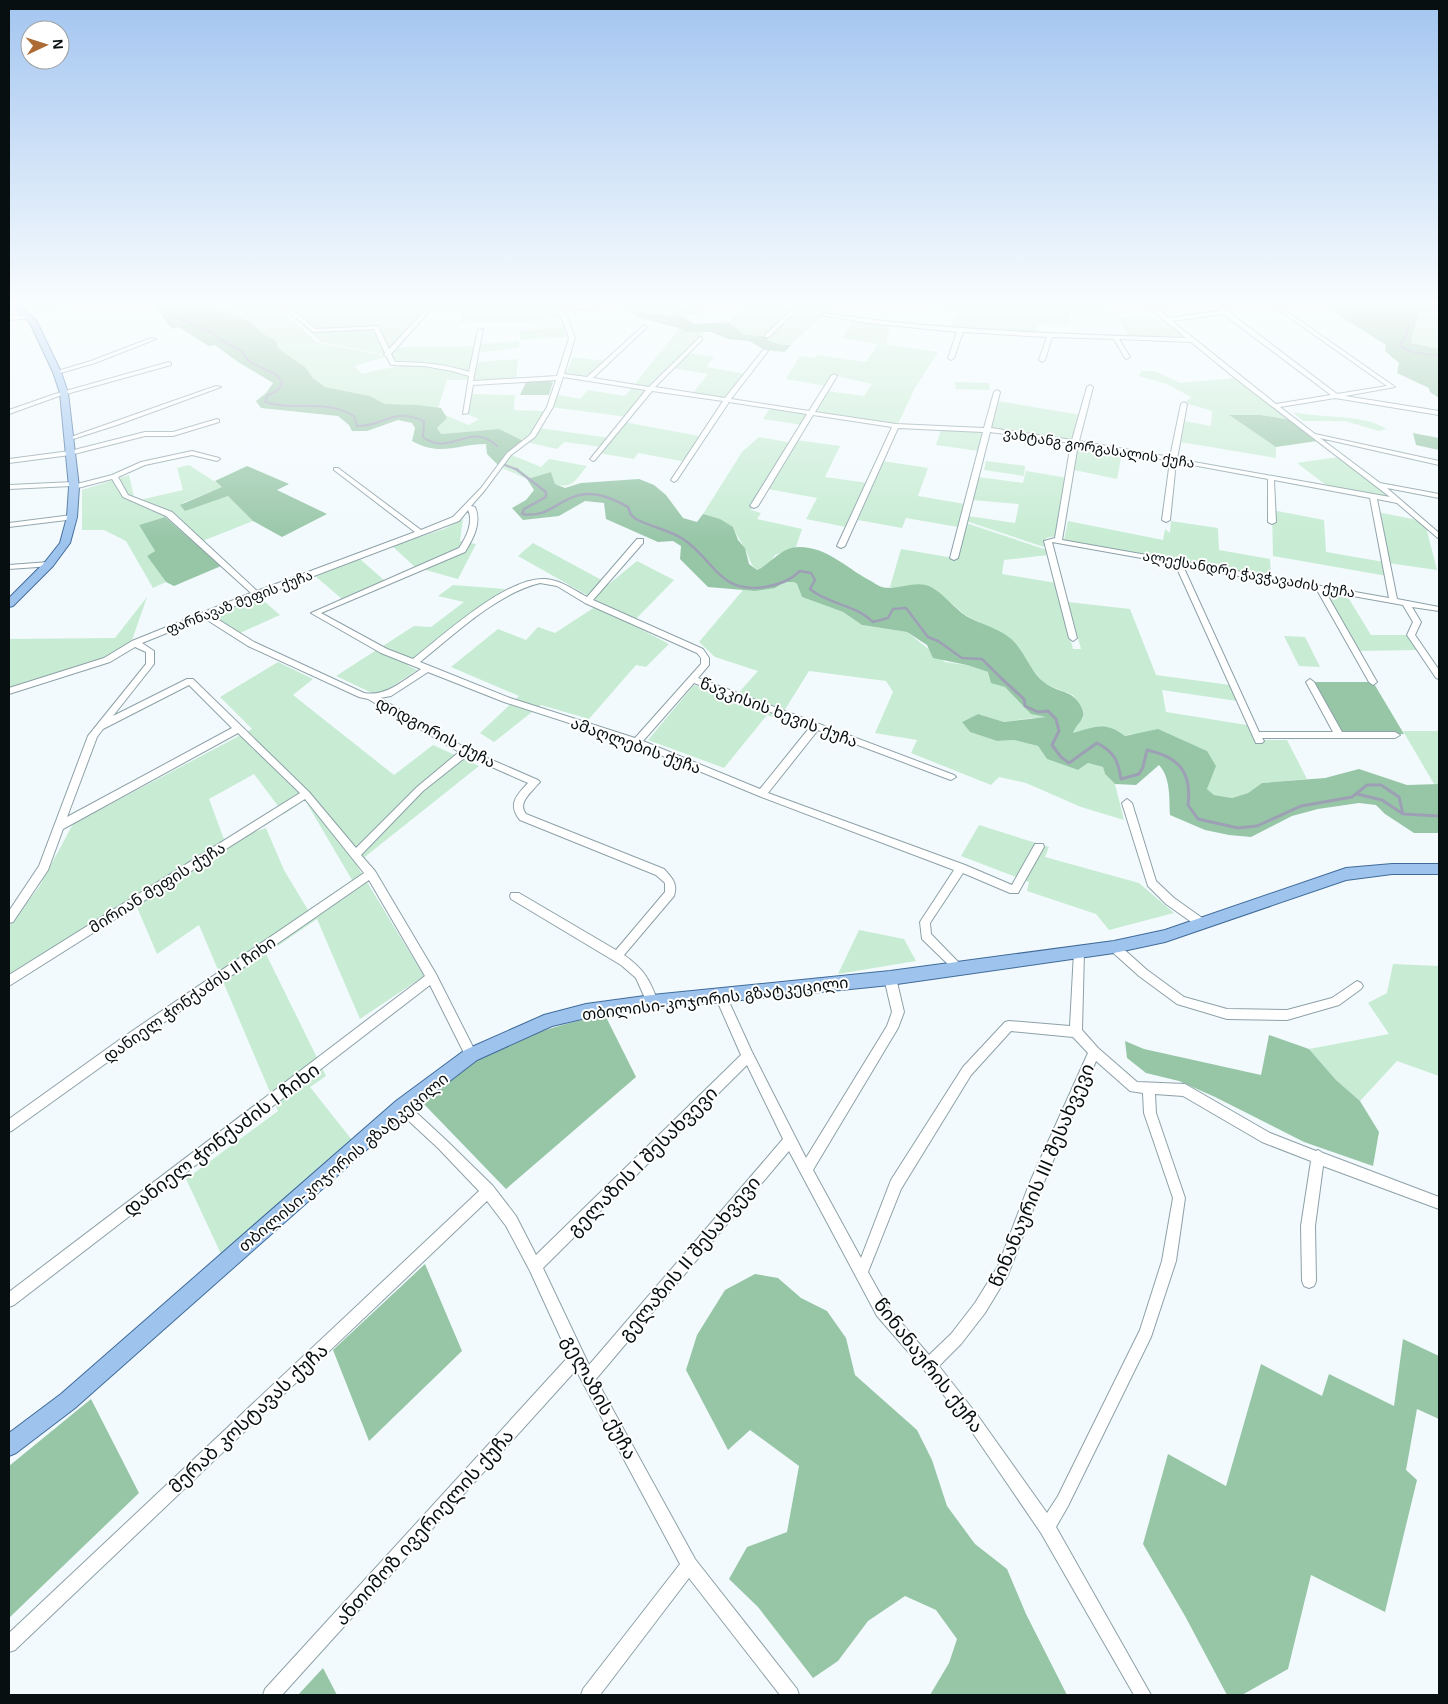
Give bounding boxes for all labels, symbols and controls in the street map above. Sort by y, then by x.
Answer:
north arrow [20,20,70,70]
text: N [50,38,66,50]
street label: ვახტანგ გორგასალის ქუჩა [1002,425,1196,472]
street label: ალექსანდრე ჭავჭავაძის ქუჩა [1141,547,1356,602]
street label: ფარნავაზ მეფის ქუჩა [163,567,315,638]
street label: წავკისის ხევის ქუჩა [697,675,860,751]
street label: დიდგორის ქუჩა [372,694,498,773]
street label: ამაღლების ქუჩა [568,714,703,779]
street label: მირიან მეფის ქუჩა [86,839,229,937]
street label: დანიელ ჭონქაძის II ჩიხი [100,933,280,1067]
street label: თბილისი-კოჯორის გზატკეცილი [581,974,849,1025]
street label: დანიელ ჭონქაძის I ჩიხი [119,1059,325,1222]
street label: წინანაურის III შესახვევი [985,1060,1099,1290]
street label: თბილისი-კოჯორის გზატკეცილი [235,1070,453,1257]
street label: გელაზის I შესახვევი [563,1082,723,1242]
street label: გელაზის II შესახვევი [614,1172,766,1346]
street label: წინანაურის ქუჩა [869,1294,988,1437]
street label: გელაზის ქუჩა [556,1332,641,1464]
street label: მერაბ კოსტავას ქუჩა [165,1339,333,1498]
street label: ანთიმოზ ივერიელის ქუჩა [331,1425,519,1631]

